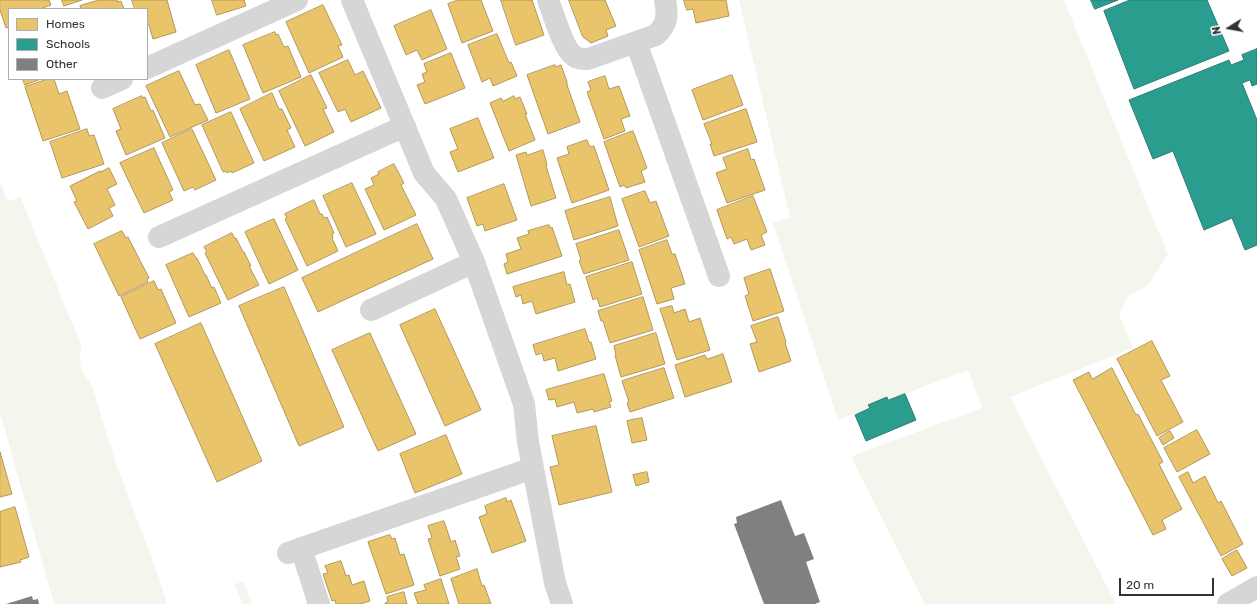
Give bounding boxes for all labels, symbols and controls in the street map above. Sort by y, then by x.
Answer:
legend [8,8,148,80]
north arrow [1209,8,1249,48]
text: Homes [46,17,85,31]
text: N [1210,25,1224,36]
text: Schools [46,37,90,51]
text: Other [46,57,77,71]
scale bar [1121,570,1216,596]
text: 20 m [1126,578,1154,592]

